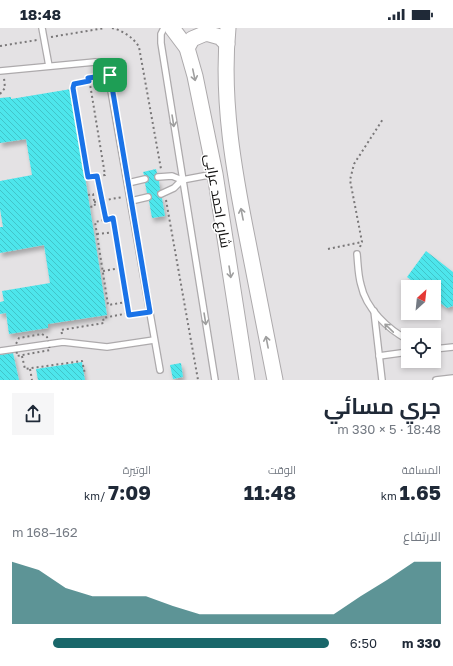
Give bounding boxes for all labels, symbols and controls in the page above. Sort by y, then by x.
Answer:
text: 18:48 [20,5,61,23]
pin [93,58,127,92]
icon: arrive [99,64,121,86]
one-way arrow [191,68,199,81]
one-way arrow [169,114,177,127]
street label: شارع احمد عرابى [201,153,235,249]
one-way arrow [238,208,246,221]
one-way arrow [226,265,234,278]
north arrow [401,280,441,320]
map controls [401,280,441,368]
one-way arrow [201,312,209,325]
one-way arrow [384,323,394,333]
button: locate [401,328,441,368]
one-way arrow [263,336,271,349]
text: جري مسائي [324,392,441,419]
button: share [12,393,54,435]
text: 18:48 · 5 × 330 m [337,421,441,437]
text: الوتيرة [123,463,151,476]
text: الوقت [268,463,296,476]
text: المسافة [402,463,441,476]
text: 7:09 [108,480,151,504]
text: 11:48 [244,480,296,504]
text: 1.65 [399,480,441,504]
text: /km [84,489,108,502]
text: km [381,489,399,502]
text: 162–168 m [12,524,77,540]
text: الارتفاع [403,528,441,544]
text: 6:50 [350,635,377,651]
text: 330 m [402,635,441,651]

